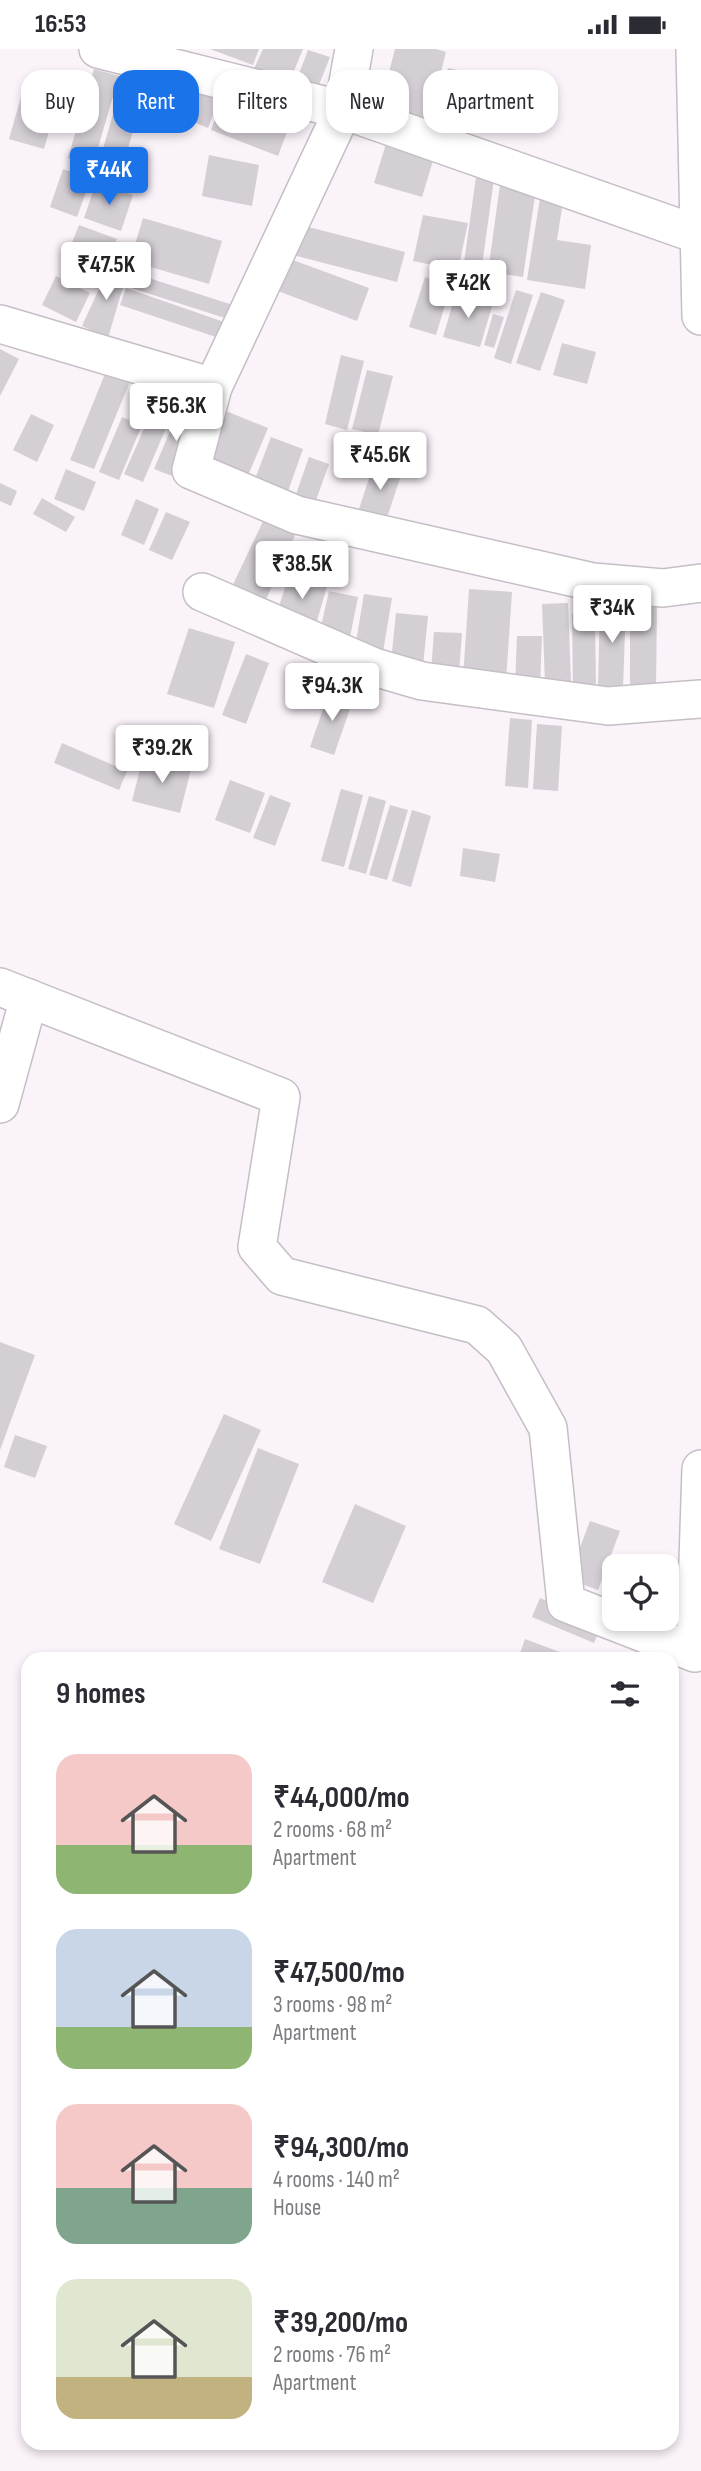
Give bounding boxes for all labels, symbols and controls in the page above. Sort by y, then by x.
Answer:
text: 16:53 [35,9,86,40]
chip: Buy [21,70,99,133]
chip: Rent [113,70,199,133]
chip: Filters [213,70,312,133]
chip: New [326,70,409,133]
chip: Apartment [423,70,558,133]
pin: ₹44K [68,148,150,207]
text: ₹44K [86,156,132,184]
pin: ₹47.5K [49,243,163,302]
text: ₹47.5K [77,251,135,279]
pin: ₹42K [427,261,509,320]
text: ₹42K [445,269,491,297]
pin: ₹56.3K [119,383,233,443]
text: ₹56.3K [146,392,206,420]
pin: ₹45.6K [323,433,437,492]
text: ₹45.6K [350,441,410,469]
pin: ₹38.5K [245,541,359,601]
text: ₹38.5K [272,550,332,578]
pin: ₹34K [571,585,653,645]
text: ₹34K [589,594,635,622]
pin: ₹94.3K [275,663,389,723]
text: ₹94.3K [301,672,363,700]
pin: ₹39.2K [105,725,219,785]
text: ₹39.2K [131,734,193,762]
map controls [602,1554,679,1631]
button: locate [602,1554,679,1631]
icon: filters [606,1675,644,1713]
text: 9 homes [56,1676,146,1712]
text: ₹44,000/mo [273,1780,410,1816]
icon: home [112,1782,196,1866]
text: 2 rooms · 68 m² [273,1816,392,1844]
text: Apartment [273,1844,357,1872]
text: ₹47,500/mo [273,1955,405,1991]
icon: home [112,1957,196,2041]
text: 3 rooms · 98 m² [273,1991,392,2019]
text: Apartment [273,2019,357,2047]
text: ₹94,300/mo [273,2130,409,2166]
icon: home [112,2132,196,2216]
text: 4 rooms · 140 m² [273,2166,400,2194]
text: House [273,2194,321,2222]
text: ₹39,200/mo [273,2305,408,2341]
icon: home [112,2307,196,2391]
text: 2 rooms · 76 m² [273,2341,391,2369]
text: Apartment [273,2369,357,2397]

